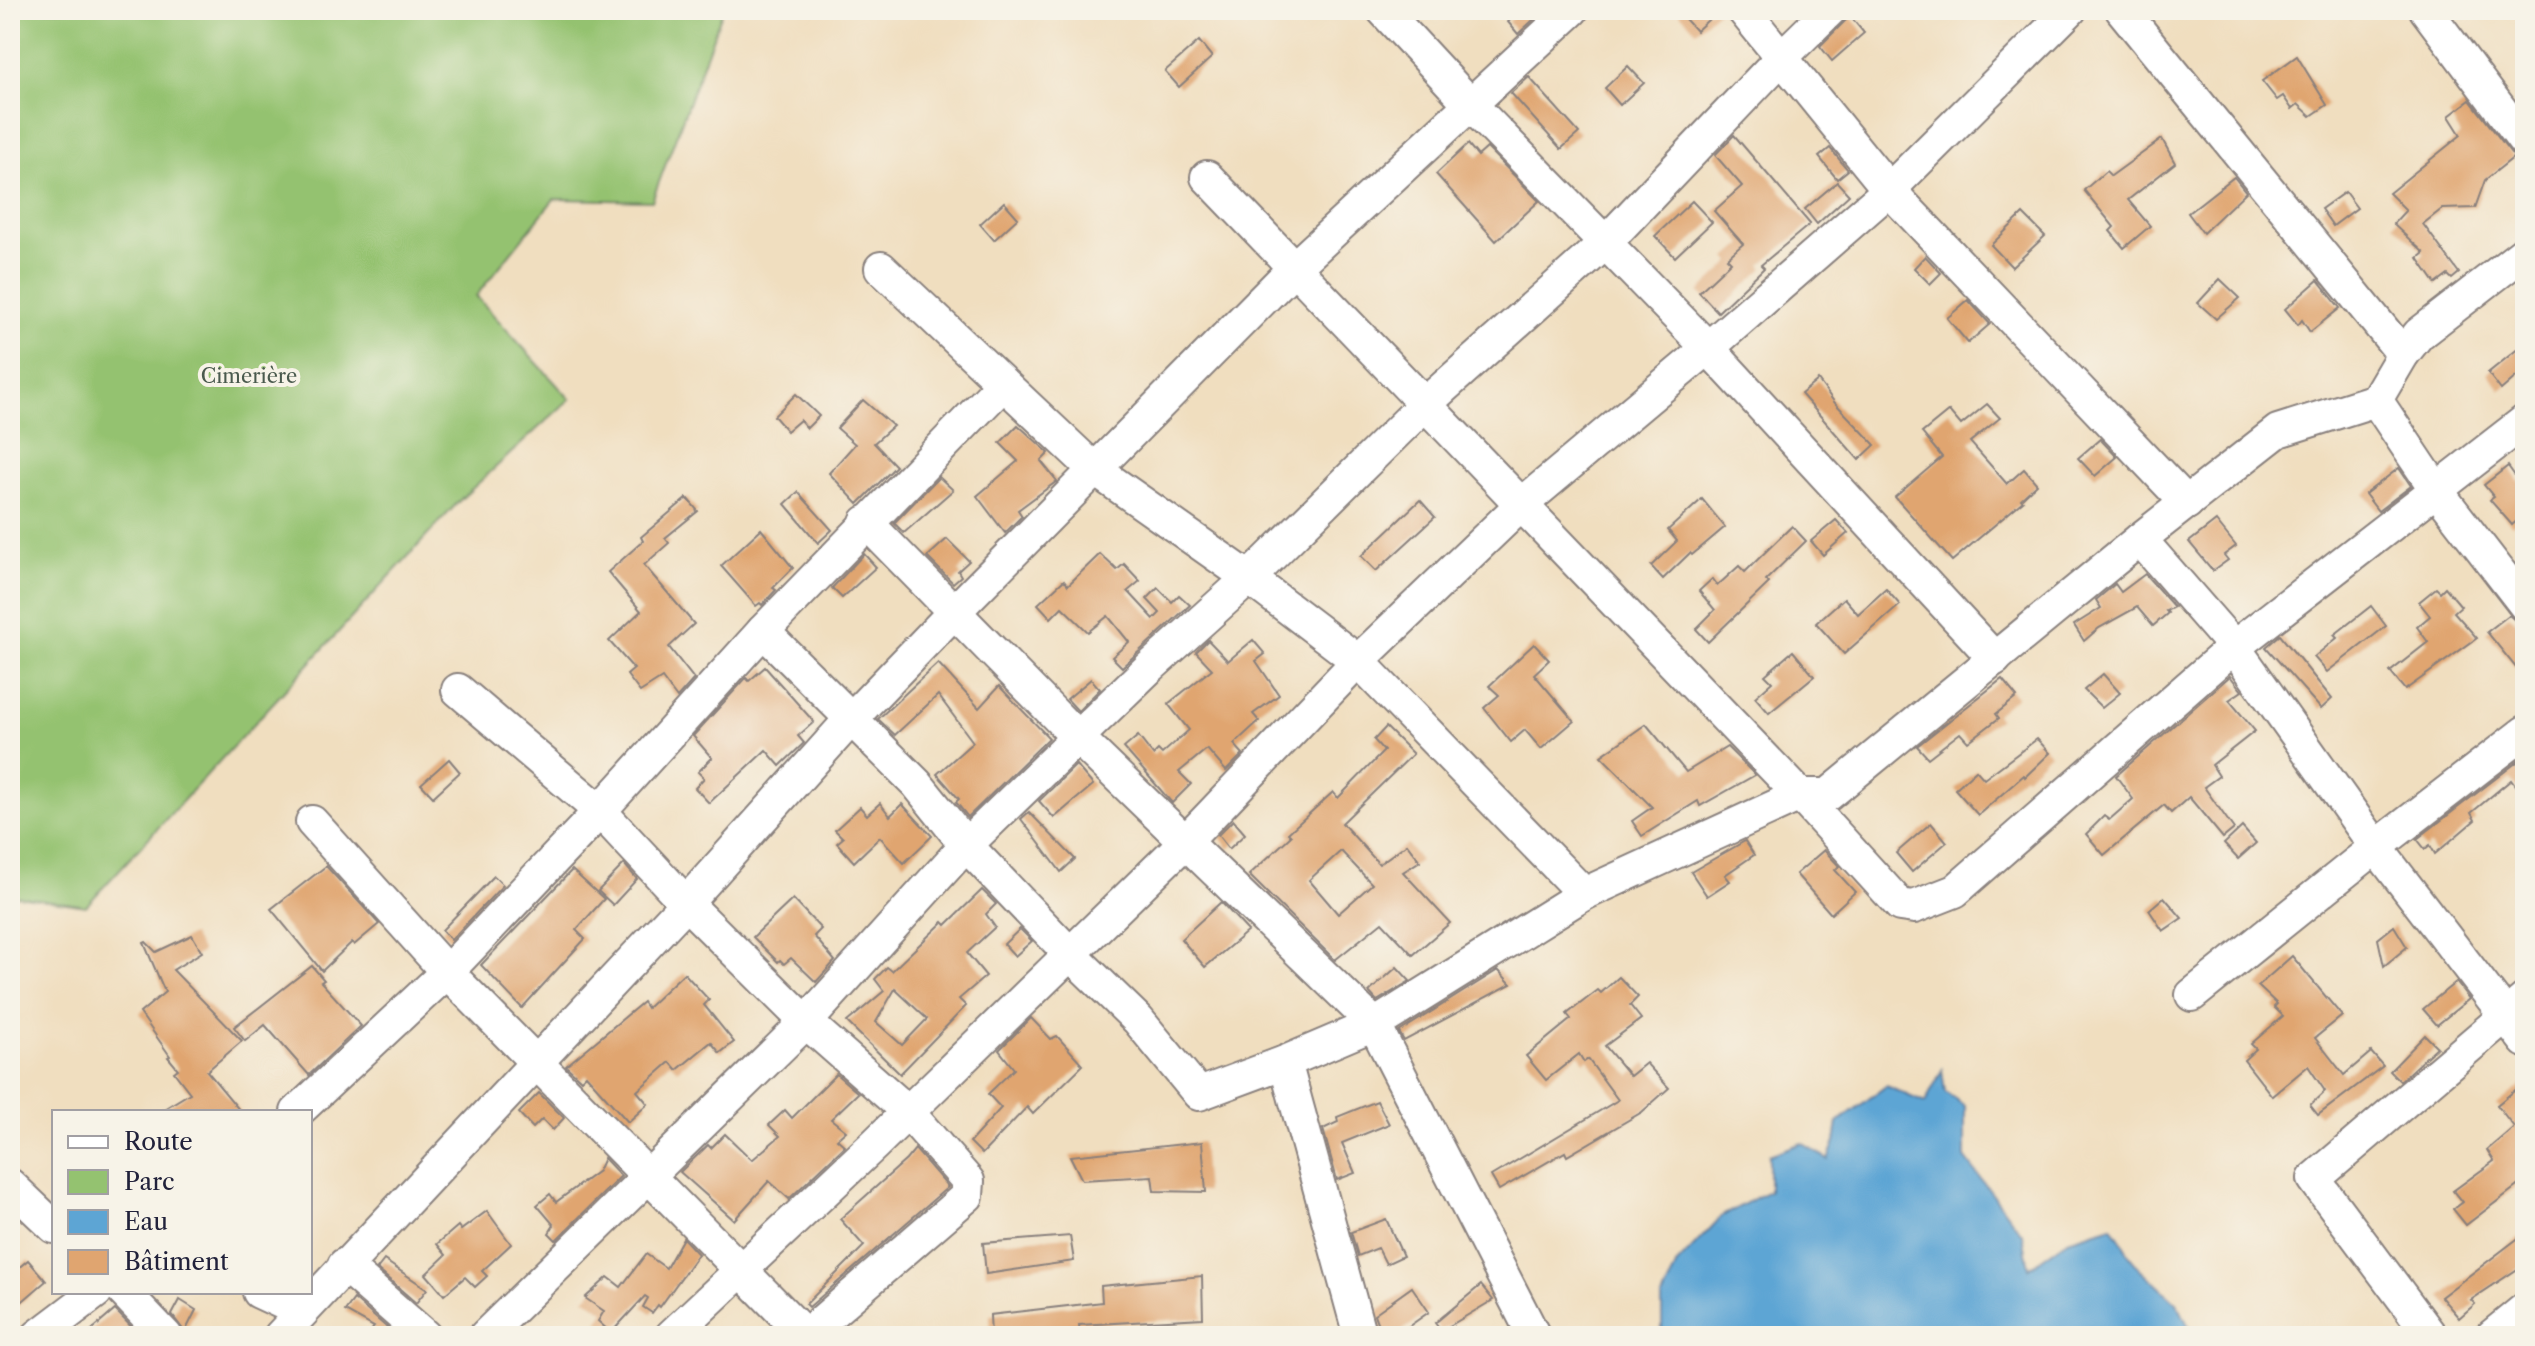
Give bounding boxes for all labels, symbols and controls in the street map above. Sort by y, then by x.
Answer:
park label: Cimerière [201,364,297,388]
legend [52,1110,312,1294]
text: Route [124,1127,193,1156]
text: Parc [124,1167,175,1196]
text: Eau [124,1207,168,1236]
text: Bâtiment [124,1247,229,1276]

